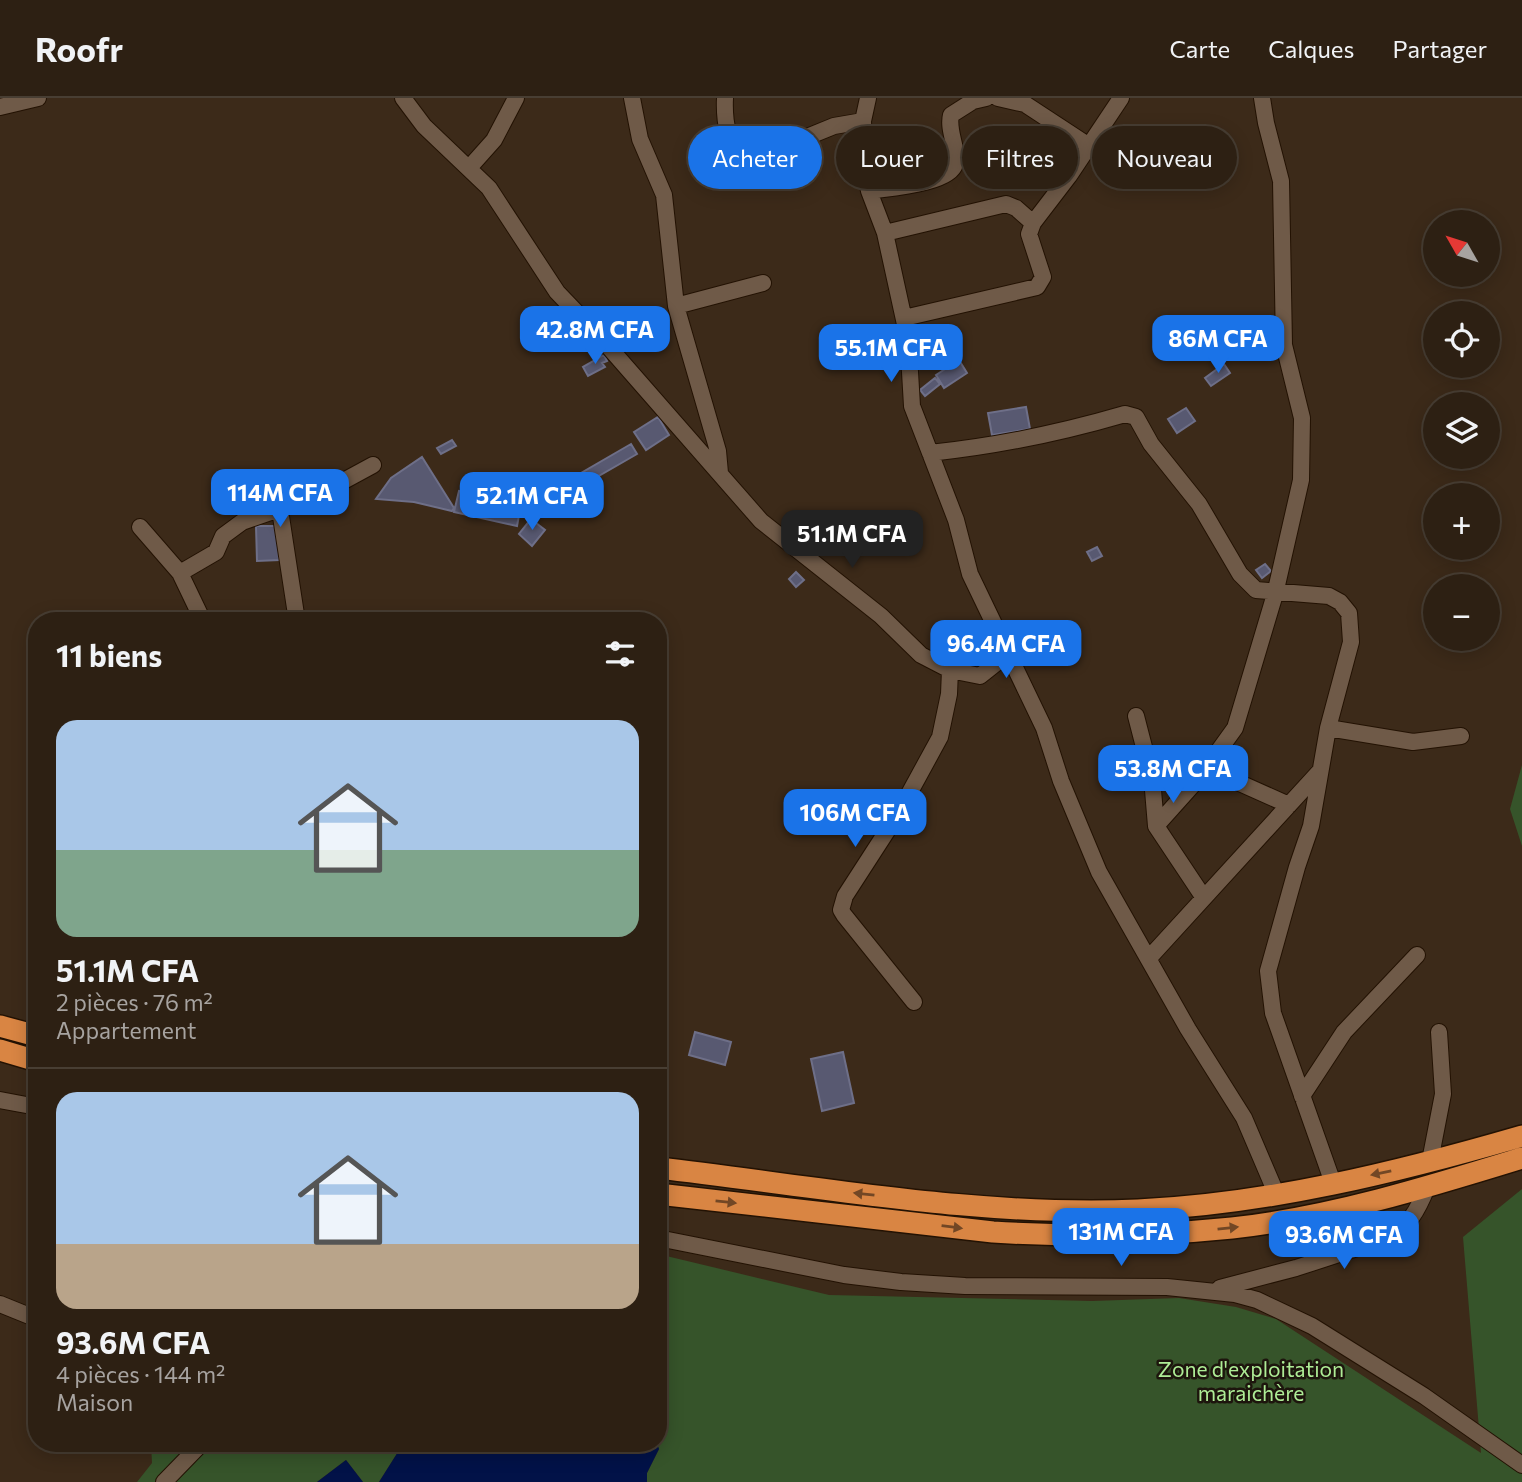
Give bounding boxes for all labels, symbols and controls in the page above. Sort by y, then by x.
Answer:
text: Roofr [35,28,123,69]
text: Carte [1169,34,1230,63]
text: Calques [1268,34,1354,63]
text: Partager [1392,34,1487,63]
chip: Acheter [688,126,822,189]
chip: Louer [836,126,948,189]
chip: Filtres [962,126,1078,189]
chip: Nouveau [1092,126,1237,189]
north arrow [1423,210,1500,287]
map controls [1423,210,1500,651]
button: locate [1423,301,1500,378]
pin: 42.8M CFA [515,306,675,366]
text: 42.8M CFA [536,315,654,343]
pin: 86M CFA [1153,316,1283,375]
pin: 55.1M CFA [811,324,971,384]
text: 86M CFA [1168,324,1268,352]
text: 55.1M CFA [835,333,947,361]
button: layers [1423,392,1500,469]
pin: 114M CFA [208,470,352,529]
pin: 52.1M CFA [452,472,612,532]
text: 114M CFA [227,478,333,506]
text: 52.1M CFA [476,481,588,509]
button: + [1423,483,1500,560]
pin: 51.1M CFA [772,510,932,570]
text: 51.1M CFA [797,519,907,547]
button: − [1423,574,1500,651]
pin: 96.4M CFA [926,620,1086,680]
text: 96.4M CFA [946,629,1066,657]
icon: filters [601,635,639,673]
text: 11 biens [56,636,162,673]
pin: 53.8M CFA [1093,746,1253,805]
text: 53.8M CFA [1114,754,1232,782]
icon: home [285,765,411,891]
pin: 106M CFA [783,790,927,849]
text: 106M CFA [799,798,911,826]
text: 51.1M CFA [56,951,199,988]
text: 2 pièces · 76 m² [56,988,213,1016]
text: Appartement [56,1016,197,1044]
icon: home [285,1137,411,1263]
one-way arrow [1370,1167,1392,1178]
one-way arrow [853,1188,875,1199]
one-way arrow [715,1197,737,1208]
pin: 131M CFA [1049,1208,1193,1268]
pin: 93.6M CFA [1264,1212,1424,1271]
text: 131M CFA [1068,1217,1174,1245]
text: 93.6M CFA [1285,1220,1403,1248]
one-way arrow [941,1221,963,1232]
one-way arrow [1217,1222,1239,1233]
text: 93.6M CFA [56,1323,210,1360]
park label: Zone d'exploitation maraichère [1158,1356,1344,1405]
text: 4 pièces · 144 m² [56,1360,225,1388]
text: Maison [56,1388,133,1416]

